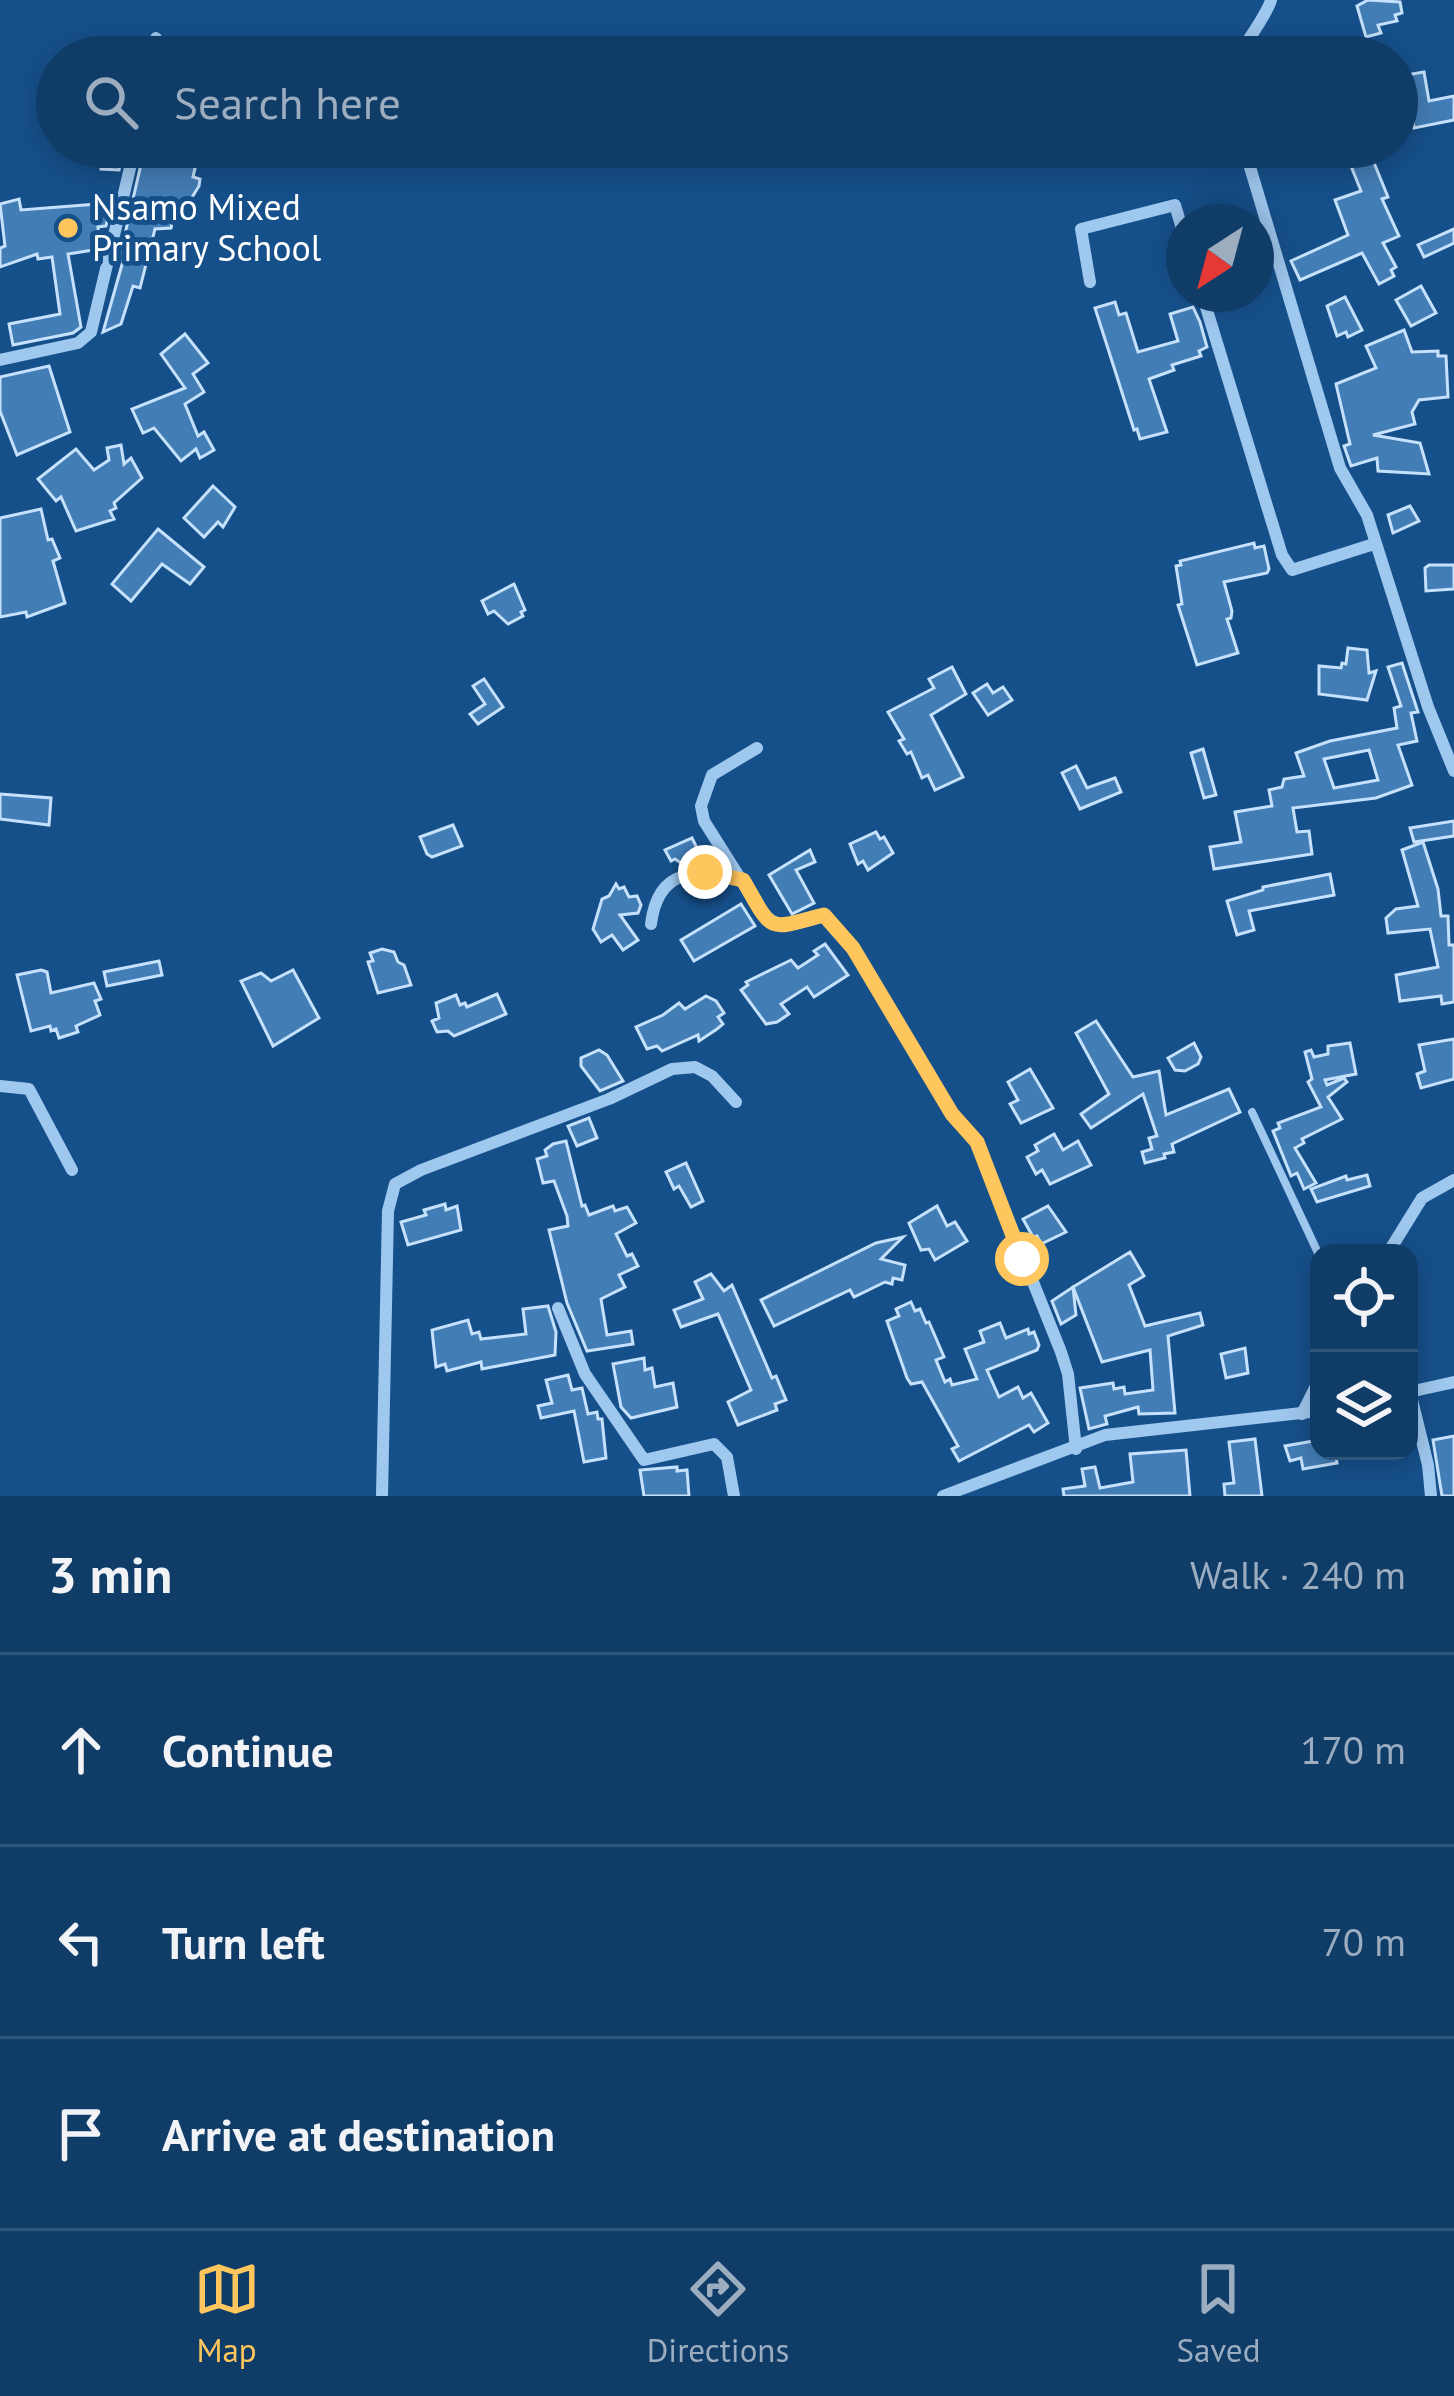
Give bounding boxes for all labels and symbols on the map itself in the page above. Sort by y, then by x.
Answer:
place label: Nsamo Mixed Primary School [92,183,322,271]
north arrow [1166,204,1274,312]
marker: Nsamo Mixed Primary School [55,215,81,241]
route end [678,845,732,899]
route start [995,1232,1049,1286]

